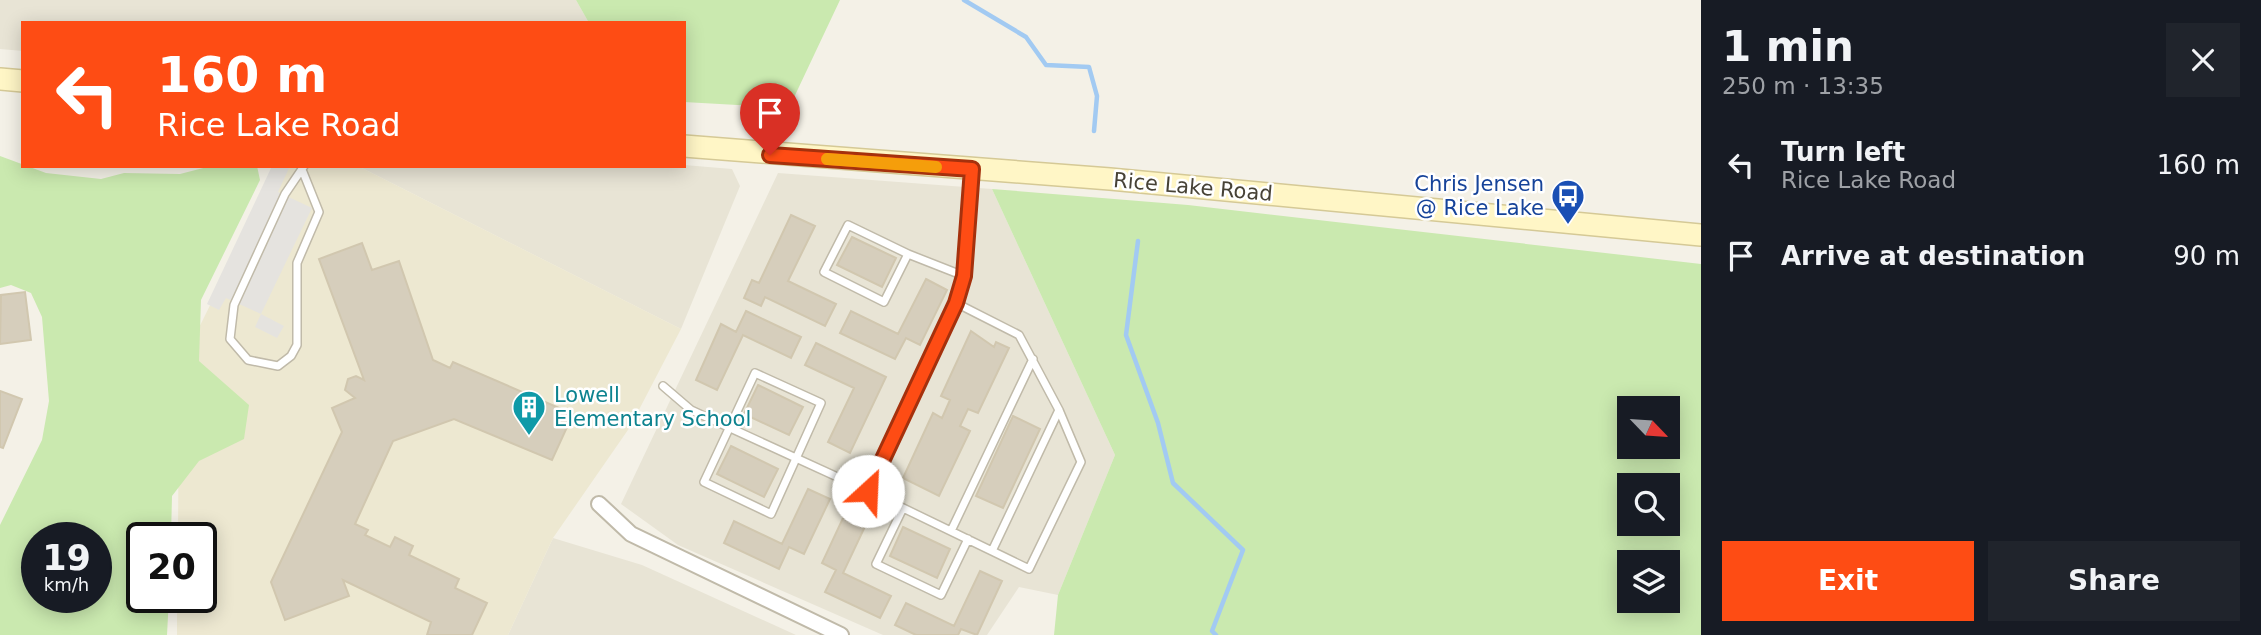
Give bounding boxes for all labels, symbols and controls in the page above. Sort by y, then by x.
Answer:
text: 1 min [1722,22,1854,71]
button: close [2166,23,2240,97]
text: 160 m [157,47,327,104]
icon: left [42,49,133,140]
text: 250 m · 13:35 [1722,73,1884,99]
pin [740,83,800,155]
icon: arrive [751,94,789,132]
text: Rice Lake Road [157,106,401,144]
text: Turn left [1781,137,1905,167]
icon: left [1722,146,1760,184]
text: 160 m [2157,150,2240,180]
text: Rice Lake Road [1781,167,1956,193]
street label: Rice Lake Road [1112,168,1274,206]
place label: Chris Jensen @ Rice Lake [1414,172,1544,220]
bus stop icon: Chris Jensen @ Rice Lake [1549,177,1587,226]
icon: arrive [1722,237,1760,275]
text: Arrive at destination [1781,241,2085,271]
text: 90 m [2173,241,2240,271]
place label: Lowell Elementary School [554,383,751,431]
building icon: Lowell Elementary School [510,388,548,437]
north arrow [1617,396,1680,458]
map controls [1617,396,1680,613]
position arrow [831,454,905,528]
button: search [1617,473,1680,536]
speed limit sign: 20 [126,522,217,613]
text: 19 [42,538,91,578]
button: Exit [1722,541,1974,621]
button: Share [1988,541,2240,621]
button: layers [1617,550,1680,613]
text: km/h [44,574,89,595]

